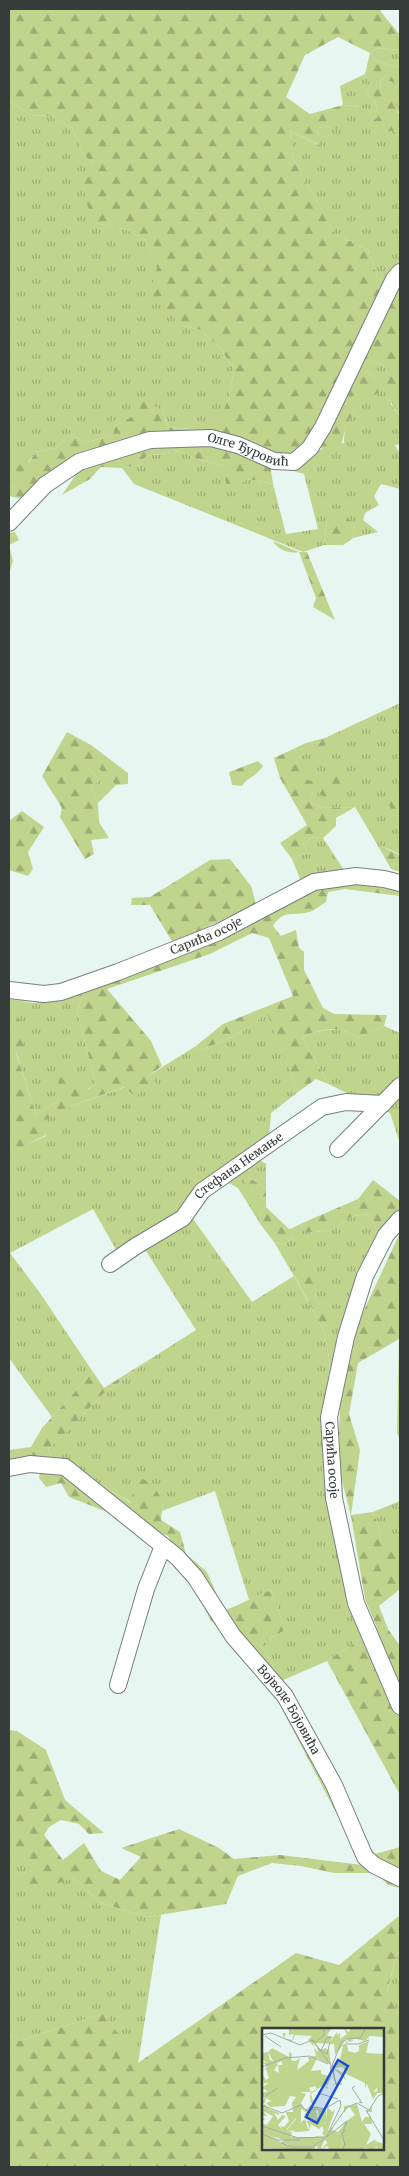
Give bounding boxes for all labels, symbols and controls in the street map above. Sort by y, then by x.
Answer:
street label: Олге Ђуровић [206,429,289,469]
street label: Сарића осоје [168,913,245,958]
street label: Стефана Немање [191,1129,286,1201]
street label: Сарића осоје [322,1421,342,1499]
street label: Војводе Бојовића [254,1661,324,1757]
inset map [262,2028,384,2151]

